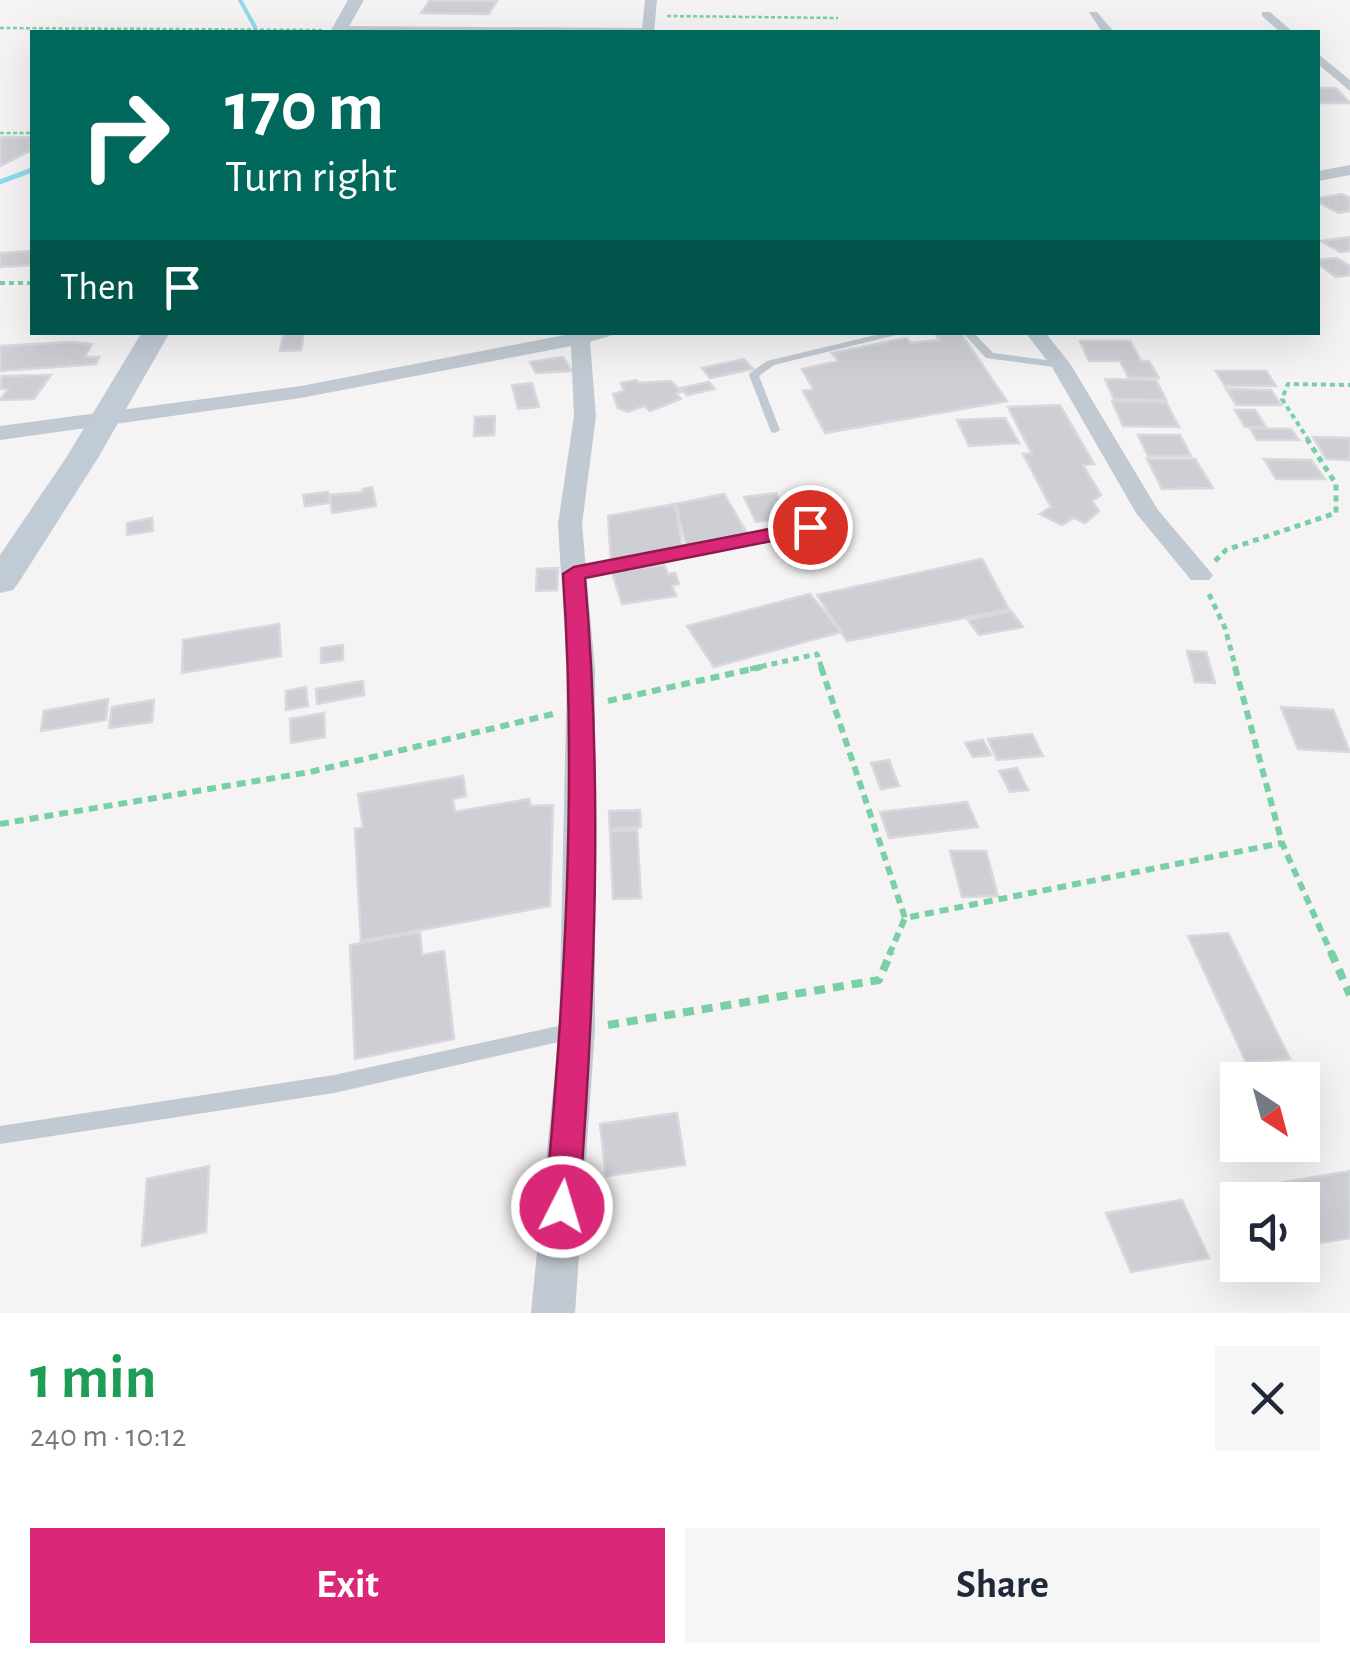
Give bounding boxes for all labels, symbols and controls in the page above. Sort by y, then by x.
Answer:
icon: right [60,70,190,200]
text: 170 m [225,73,384,143]
text: Turn right [225,155,397,200]
icon: arrive [155,260,210,315]
text: Then [60,269,135,307]
pin [768,485,853,570]
icon: arrive [783,500,838,555]
north arrow [1220,1062,1320,1162]
map controls [1220,1062,1320,1282]
position arrow [510,1155,614,1259]
button: sound [1220,1182,1320,1282]
button: close [1215,1346,1320,1451]
text: 1 min [30,1349,156,1409]
text: 240 m · 10:12 [30,1420,186,1452]
button: Exit [30,1528,665,1643]
button: Share [685,1528,1320,1643]

